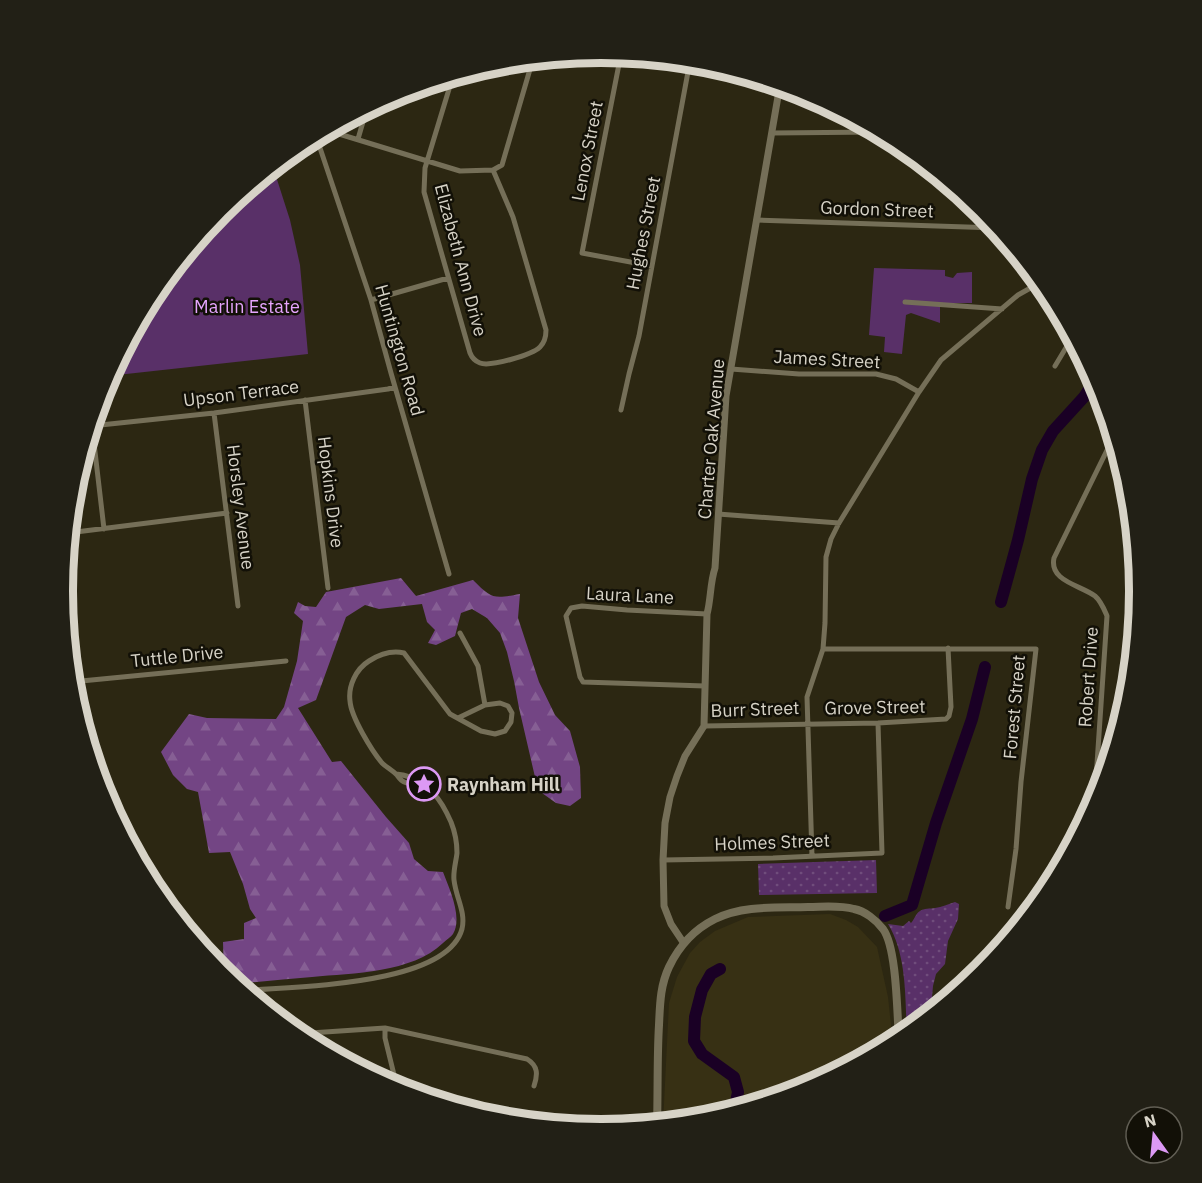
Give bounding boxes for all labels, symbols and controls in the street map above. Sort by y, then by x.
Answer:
street label: Lenox Street [566,99,608,203]
street label: Hughes Street [621,174,665,292]
street label: Elizabeth Ann Drive [430,181,492,339]
street label: Gordon Street [820,196,934,222]
street label: Huntington Road [370,282,430,418]
park label: Marlin Estate [194,295,300,318]
street label: James Street [773,345,881,373]
street label: Charter Oak Avenue [693,358,729,520]
street label: Upson Terrace [182,374,300,412]
street label: Hopkins Drive [313,435,349,549]
street label: Horsley Avenue [222,443,260,571]
street label: Laura Lane [585,581,675,609]
street label: Robert Drive [1073,626,1103,728]
street label: Tuttle Drive [130,640,225,672]
street label: Forest Street [998,654,1030,760]
street label: Grove Street [824,695,926,719]
street label: Burr Street [710,696,800,722]
place icon: Raynham Hill [406,766,442,802]
place label: Raynham Hill [447,773,560,796]
street label: Holmes Street [714,828,830,856]
north arrow [1124,1105,1184,1165]
text: N [1142,1109,1158,1132]

